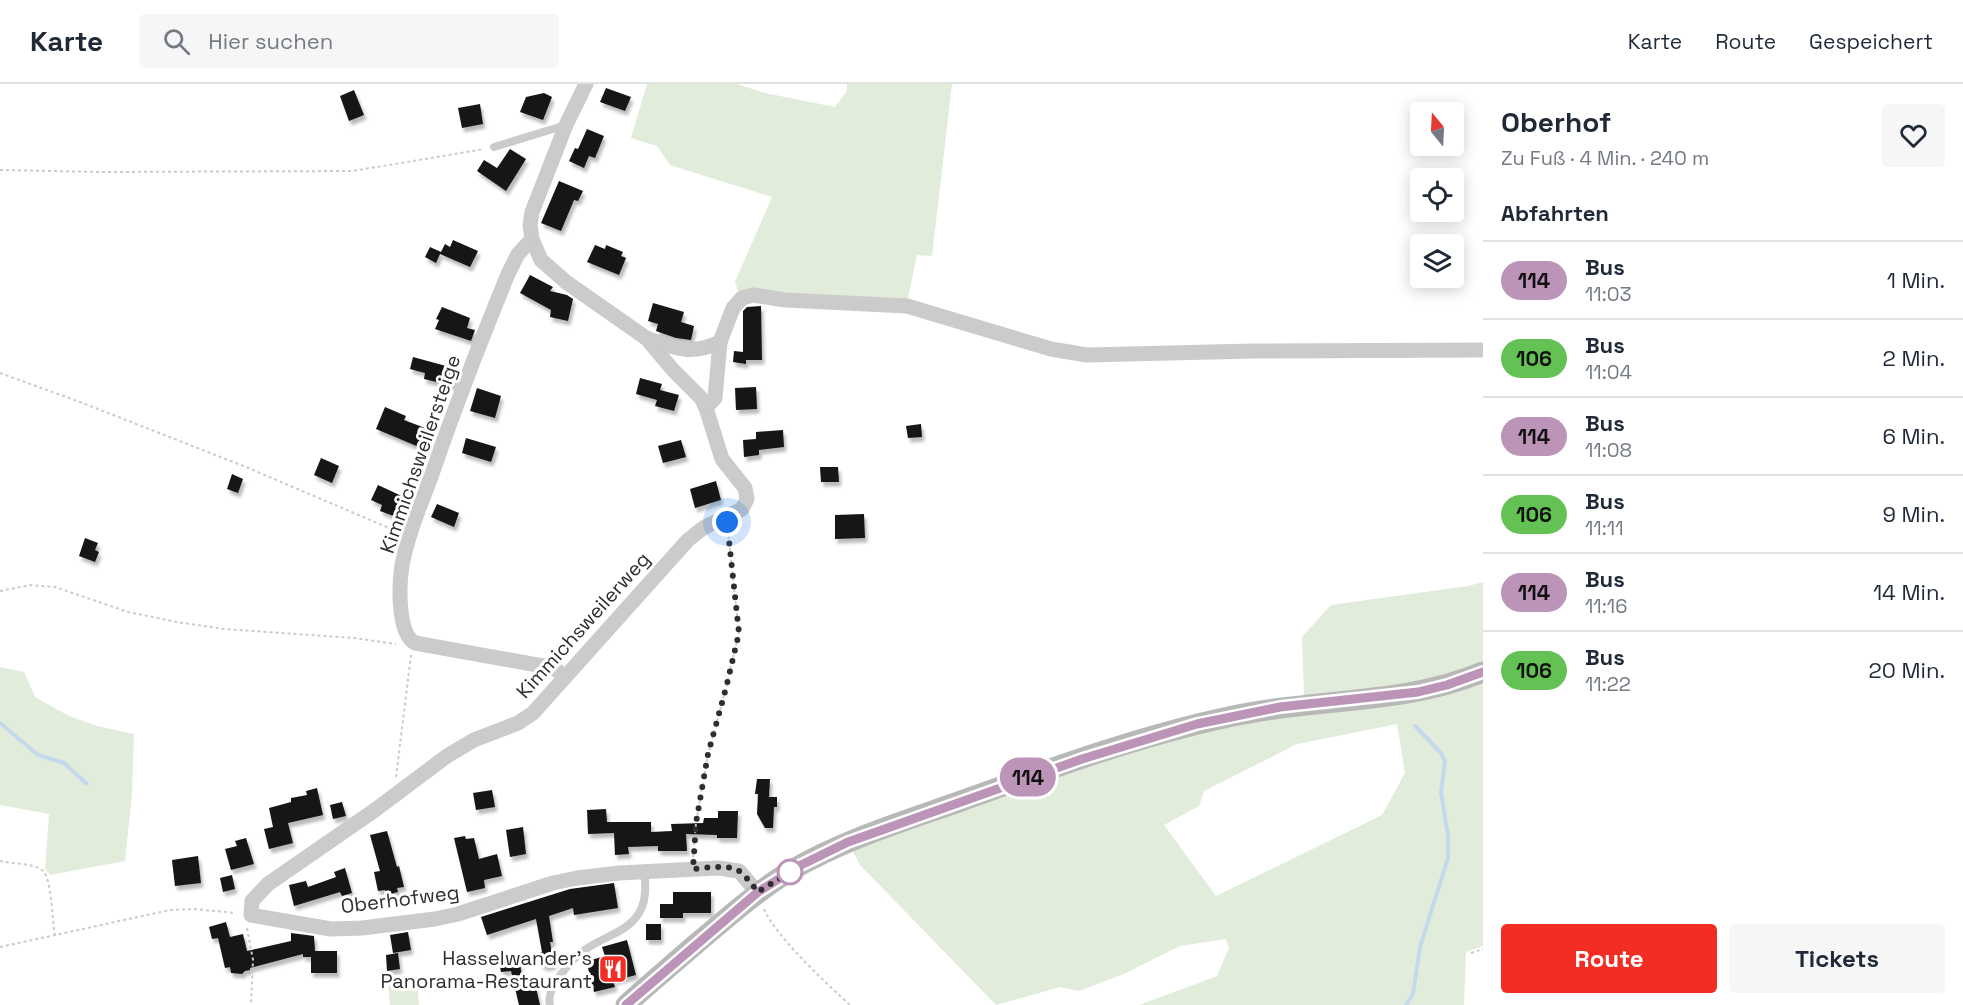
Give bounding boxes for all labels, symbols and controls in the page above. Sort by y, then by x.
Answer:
search box [139,14,559,68]
text: Karte [30,23,103,59]
icon: search [160,25,193,58]
text: Hier suchen [208,27,333,55]
text: Karte [1628,28,1682,55]
text: Route [1715,28,1776,55]
text: Gespeichert [1809,28,1933,55]
north arrow [1410,102,1464,156]
map controls [1410,102,1464,288]
text: Oberhof [1501,104,1611,140]
button: heart [1882,104,1945,167]
text: Zu Fuß · 4 Min. · 240 m [1501,145,1709,171]
button: locate [1410,168,1464,222]
text: Abfahrten [1501,199,1609,227]
button: layers [1410,234,1464,288]
text: Bus [1585,253,1625,281]
text: 1 Min. [1887,266,1945,294]
text: 114 [1518,267,1550,294]
text: 11:03 [1585,281,1632,307]
text: Bus [1585,331,1625,359]
text: 2 Min. [1883,344,1945,372]
text: 106 [1516,345,1552,372]
street label: Kimmichsweilersteige [374,351,466,557]
text: 11:04 [1585,359,1632,385]
text: Bus [1585,409,1625,437]
text: 6 Min. [1882,422,1945,450]
text: 114 [1518,423,1550,450]
text: 11:08 [1585,437,1632,463]
text: Bus [1585,487,1625,515]
text: 9 Min. [1882,500,1945,528]
text: 106 [1516,501,1552,528]
your location [712,507,742,537]
text: 11:11 [1585,515,1624,541]
street label: Kimmichsweilerweg [510,546,656,704]
text: Bus [1585,565,1625,593]
text: 14 Min. [1873,578,1945,606]
text: 114 [1518,579,1550,606]
text: 11:16 [1585,593,1627,619]
text: Bus [1585,643,1625,671]
text: 20 Min. [1869,656,1945,684]
text: 106 [1516,657,1552,684]
text: 11:22 [1585,671,1631,697]
line badge: 114 [994,758,1062,796]
text: 114 [1012,764,1044,791]
unlabelled marker [777,859,803,885]
street label: Oberhofweg [339,879,461,919]
button: Route [1501,924,1717,993]
button: Tickets [1729,924,1945,993]
place label: Hasselwander's Panorama-Restaurant [380,945,592,994]
restaurant icon: Hasselwander's Panorama-Restaurant [597,953,629,985]

